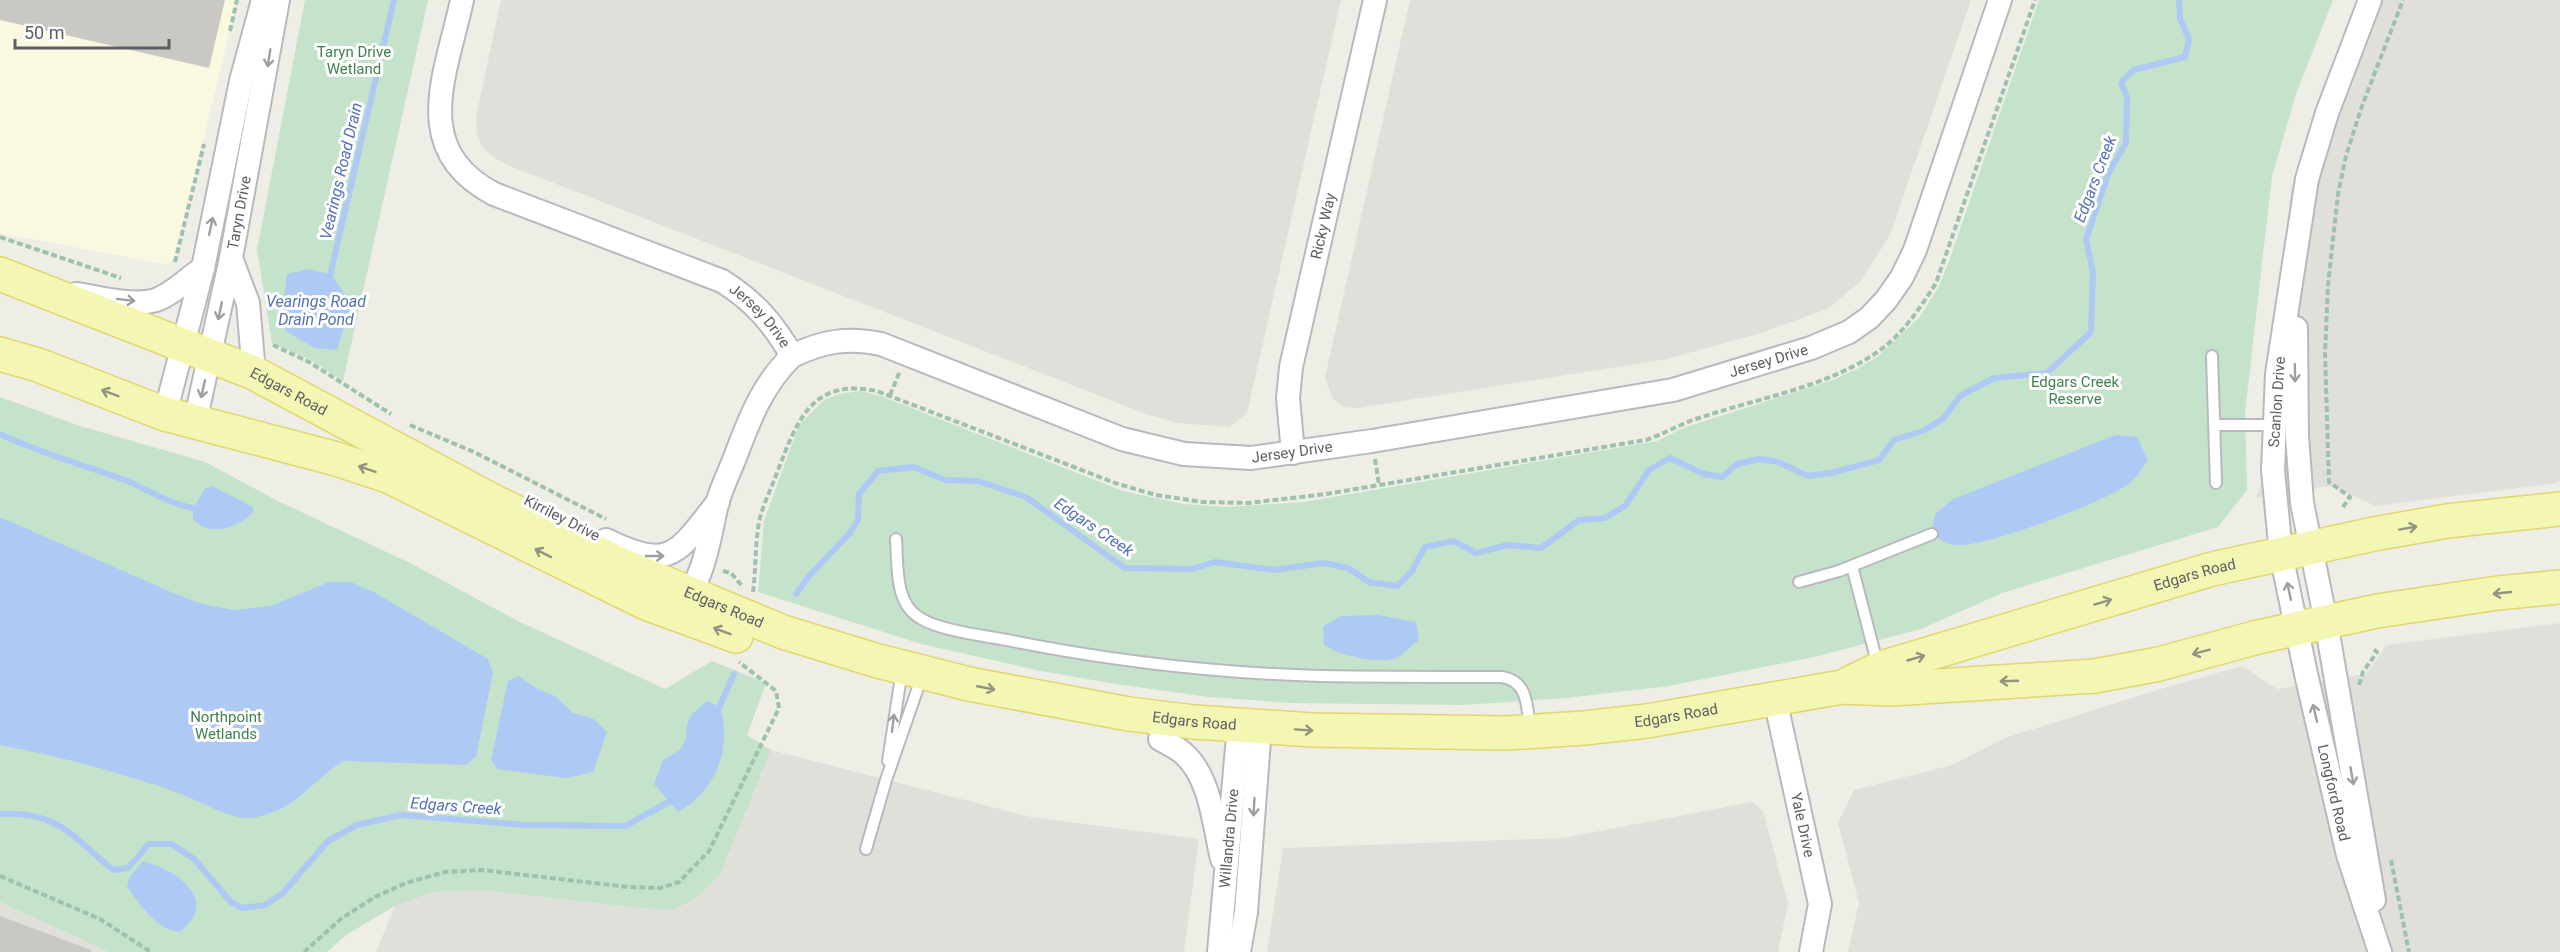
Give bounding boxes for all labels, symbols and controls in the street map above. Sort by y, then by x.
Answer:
scale bar [15,12,170,50]
text: 50 m [24,22,64,43]
park label: Taryn Drive Wetland [317,43,391,78]
one-way arrow [263,47,274,67]
water label: Vearings Road Drain [316,101,366,241]
water label: Edgars Creek [2070,132,2121,225]
street label: Taryn Drive [224,174,255,251]
street label: Ricky Way [1307,191,1340,261]
one-way arrow [206,217,218,236]
street label: Jersey Drive [726,280,794,351]
water label: Vearings Road Drain Pond [266,292,366,329]
one-way arrow [116,295,136,306]
one-way arrow [214,301,225,320]
street label: Jersey Drive [1727,340,1810,381]
street label: Scanlon Drive [2265,356,2289,448]
one-way arrow [2290,362,2301,382]
street label: Edgars Road [247,364,330,419]
park label: Edgars Creek Reserve [2031,373,2119,408]
one-way arrow [196,379,208,398]
one-way arrow [102,387,120,398]
street label: Jersey Drive [1250,438,1334,467]
one-way arrow [358,463,377,474]
street label: Kirriley Drive [521,491,603,545]
water label: Edgars Creek [1051,494,1138,561]
one-way arrow [2397,523,2417,534]
one-way arrow [534,546,552,558]
one-way arrow [645,550,664,562]
street label: Edgars Road [2152,555,2237,595]
one-way arrow [2283,582,2294,601]
street label: Edgars Road [681,583,766,632]
one-way arrow [2492,588,2512,599]
one-way arrow [2093,596,2112,607]
one-way arrow [713,624,731,635]
one-way arrow [2192,647,2211,659]
one-way arrow [1906,652,1925,663]
one-way arrow [2000,676,2020,687]
one-way arrow [977,682,996,694]
street label: Edgars Road [1633,700,1719,731]
one-way arrow [2309,704,2321,723]
park label: Northpoint Wetlands [190,708,262,743]
street label: Edgars Road [1151,708,1237,734]
one-way arrow [887,714,898,733]
one-way arrow [1294,724,1314,735]
street label: Longford Road [2314,742,2353,843]
one-way arrow [2347,765,2358,785]
street label: Willandra Drive [1216,788,1242,889]
street label: Yale Drive [1787,791,1819,859]
water label: Edgars Creek [410,793,503,819]
one-way arrow [1248,796,1259,816]

